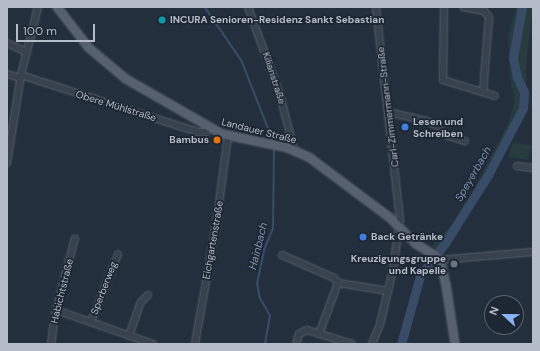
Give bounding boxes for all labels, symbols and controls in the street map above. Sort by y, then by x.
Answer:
place label: INCURA Senioren-Residenz Sankt Sebastian [170,14,384,26]
marker: INCURA Senioren-Residenz Sankt Sebastian [157,15,167,25]
scale bar [18,16,97,42]
text: 100 m [23,23,57,39]
street label: Carl-Zimmermann-Straße [375,46,401,168]
street label: Kilianstraße [260,50,288,106]
street label: Obere Mühlstraße [74,88,158,124]
place label: Lesen und Schreiben [413,115,463,138]
street label: Landauer Straße [220,116,298,146]
marker: Lesen und Schreiben [400,122,410,132]
place label: Bambus [169,134,209,146]
marker: Bambus [212,135,222,145]
water label: Speyerbach [452,144,494,204]
street label: Eichgartenstraße [200,200,226,280]
water label: Hainbach [246,221,270,271]
place label: Back Getränke [371,231,443,243]
marker: Back Getränke [358,232,368,242]
place label: Kreuzigungsgruppe und Kapelle [351,252,446,276]
street label: Habichtstraße [48,257,76,325]
marker: Kreuzigungsgruppe und Kapelle [449,259,459,269]
street label: Sperberweg [88,260,120,316]
north arrow [484,295,524,335]
text: N [486,305,502,317]

